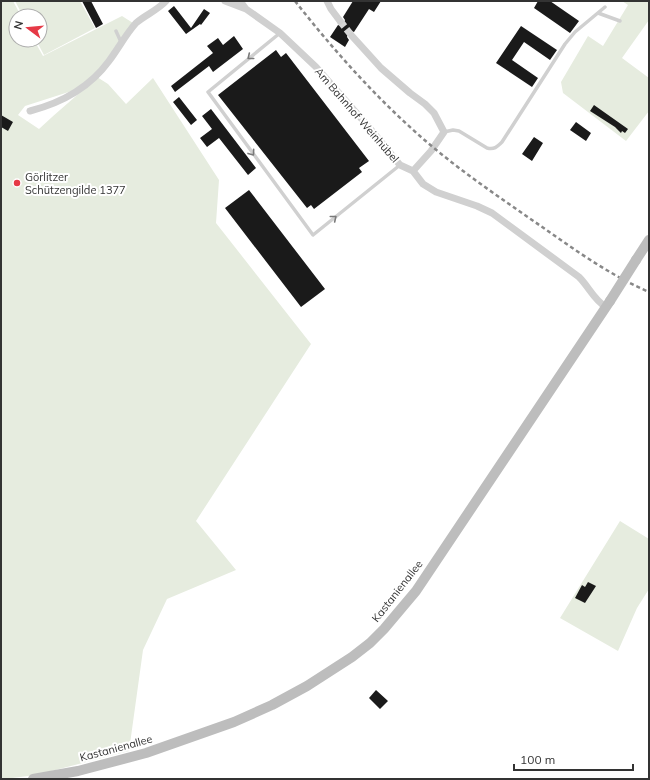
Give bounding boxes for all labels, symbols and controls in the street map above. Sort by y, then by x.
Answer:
north arrow [8,8,48,48]
text: N [11,19,26,31]
one-way arrow [247,53,255,60]
street label: Am Bahnhof Weinhübel [312,65,402,165]
one-way arrow [247,148,254,155]
place label: Görlitzer Schützengilde 1377 [25,170,126,197]
marker: Görlitzer Schützengilde 1377 [12,178,22,188]
one-way arrow [330,216,337,223]
street label: Kastanienallee [368,557,426,625]
street label: Kastanienallee [78,732,154,764]
scale bar [514,746,633,772]
text: 100 m [520,752,555,767]

